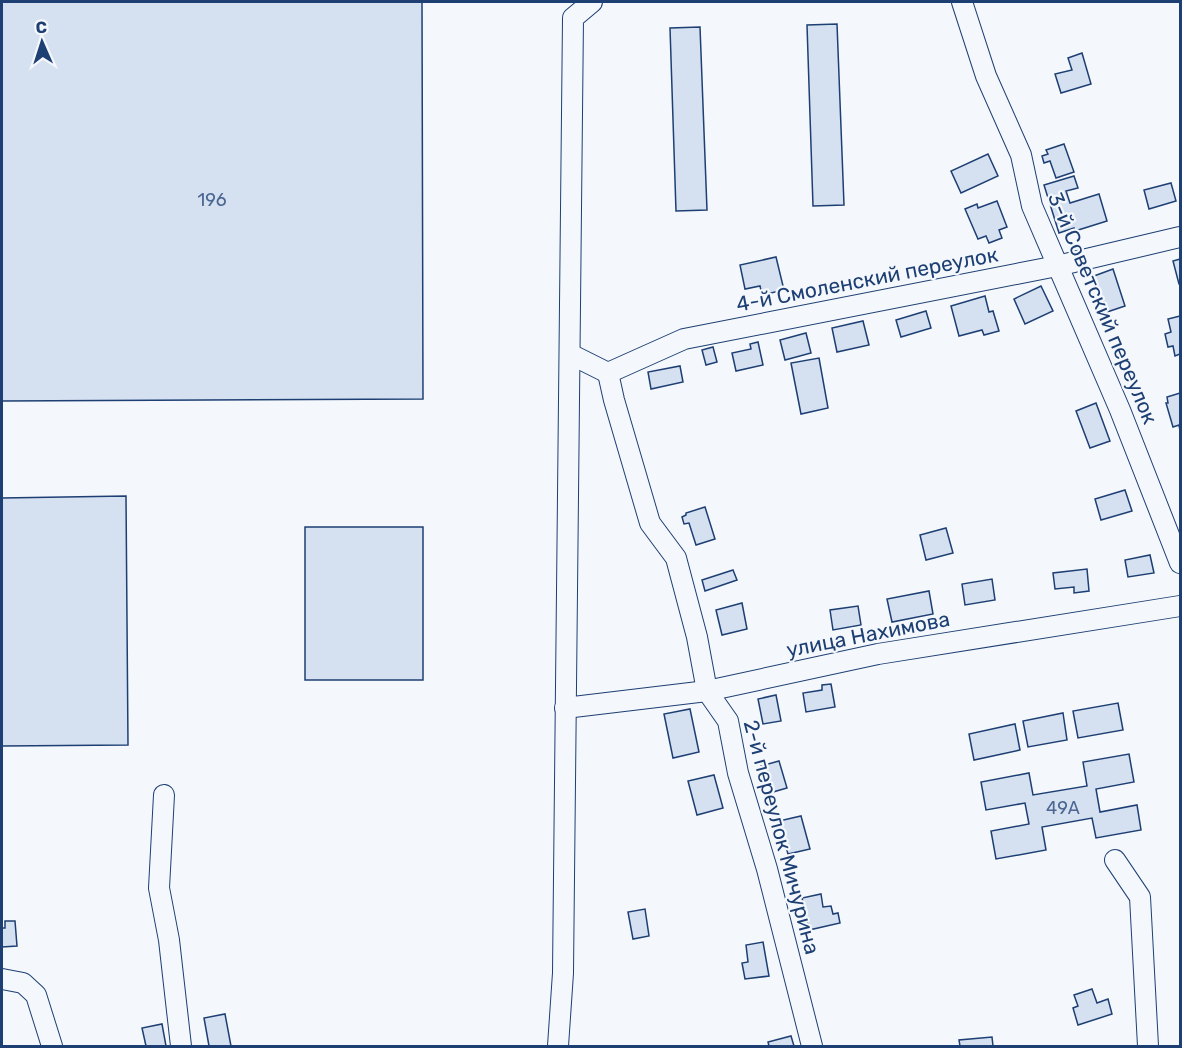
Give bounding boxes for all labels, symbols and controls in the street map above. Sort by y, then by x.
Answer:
north arrow [12,12,72,72]
text: С [35,18,47,37]
house number: 196 [197,189,227,211]
street label: 3-й Советский переулок [1043,189,1163,427]
street label: 4-й Смоленский переулок [734,241,1000,317]
street label: улица Нахимова [784,606,952,662]
street label: 2-й переулок Мичурина [739,717,825,957]
house number: 49А [1046,797,1080,819]

